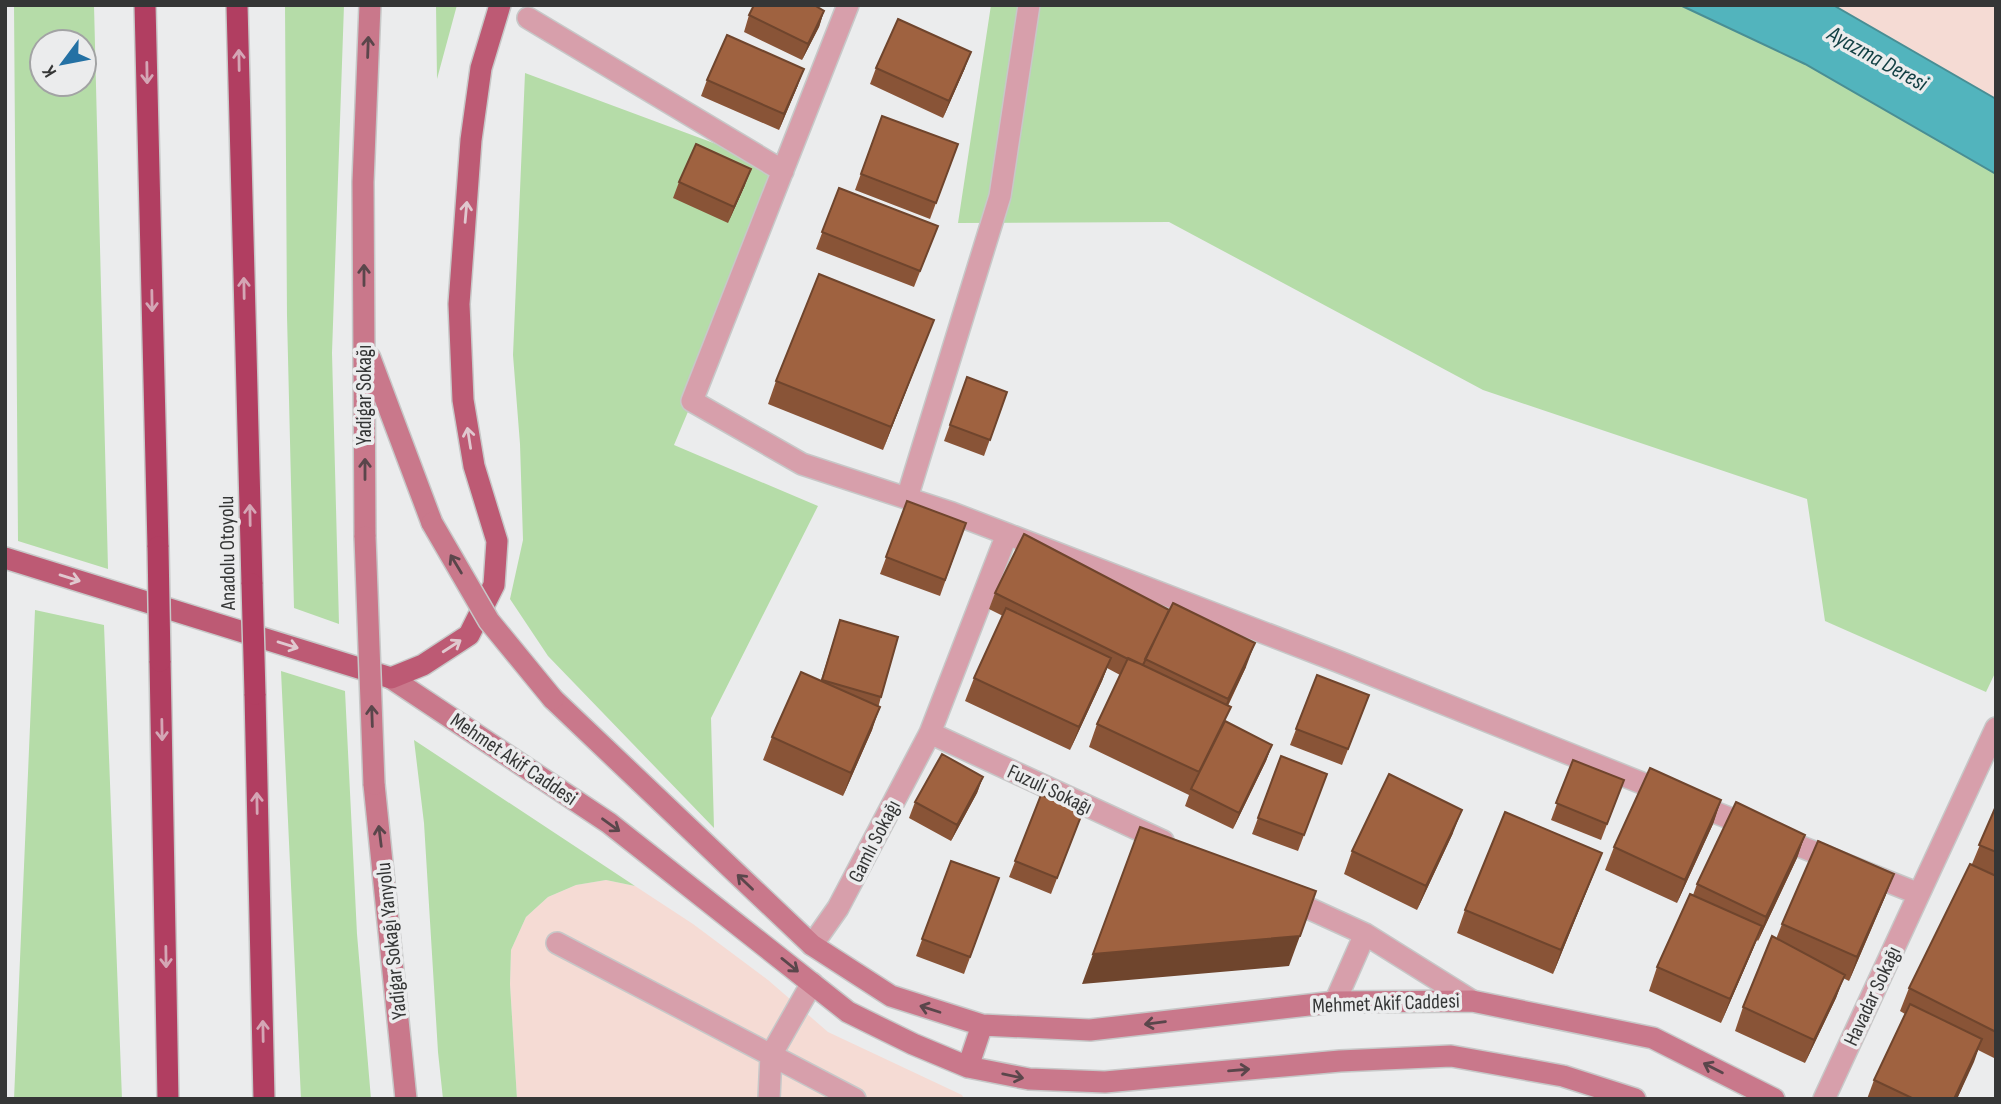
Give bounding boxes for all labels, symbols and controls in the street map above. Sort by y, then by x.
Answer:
water label: Ayazma Deresi [1822,19,1933,98]
north arrow [28,28,98,98]
one-way arrow [362,36,375,59]
one-way arrow [232,49,245,72]
text: K [37,61,62,81]
one-way arrow [140,62,153,85]
one-way arrow [460,201,473,223]
one-way arrow [357,264,371,287]
one-way arrow [238,277,251,300]
one-way arrow [145,289,159,312]
street label: Yadigar Sokağı [352,345,377,445]
one-way arrow [462,427,475,450]
one-way arrow [358,458,372,481]
street label: Anadolu Otoyolu [214,496,241,611]
one-way arrow [243,504,257,527]
one-way arrow [448,555,462,575]
one-way arrow [59,572,81,585]
one-way arrow [442,639,461,654]
one-way arrow [276,640,298,653]
one-way arrow [365,704,378,727]
street label: Mehmet Akif Caddesi [446,708,582,811]
one-way arrow [155,718,168,741]
street label: Fuzuli Sokağı [1003,759,1096,820]
one-way arrow [251,792,264,815]
street label: Gamlı Sokağı [843,796,906,887]
one-way arrow [601,818,620,832]
one-way arrow [374,825,387,848]
street label: Yadigar Sokağı Yanyolu [371,861,412,1021]
one-way arrow [737,873,754,890]
street label: Havadar Sokağı [1839,943,1906,1050]
one-way arrow [159,945,173,968]
one-way arrow [780,957,798,973]
street label: Mehmet Akif Caddesi [1312,988,1460,1019]
one-way arrow [920,1001,942,1014]
one-way arrow [1144,1016,1167,1029]
one-way arrow [256,1019,269,1042]
one-way arrow [1703,1060,1724,1074]
one-way arrow [1227,1063,1250,1076]
one-way arrow [1001,1069,1024,1083]

